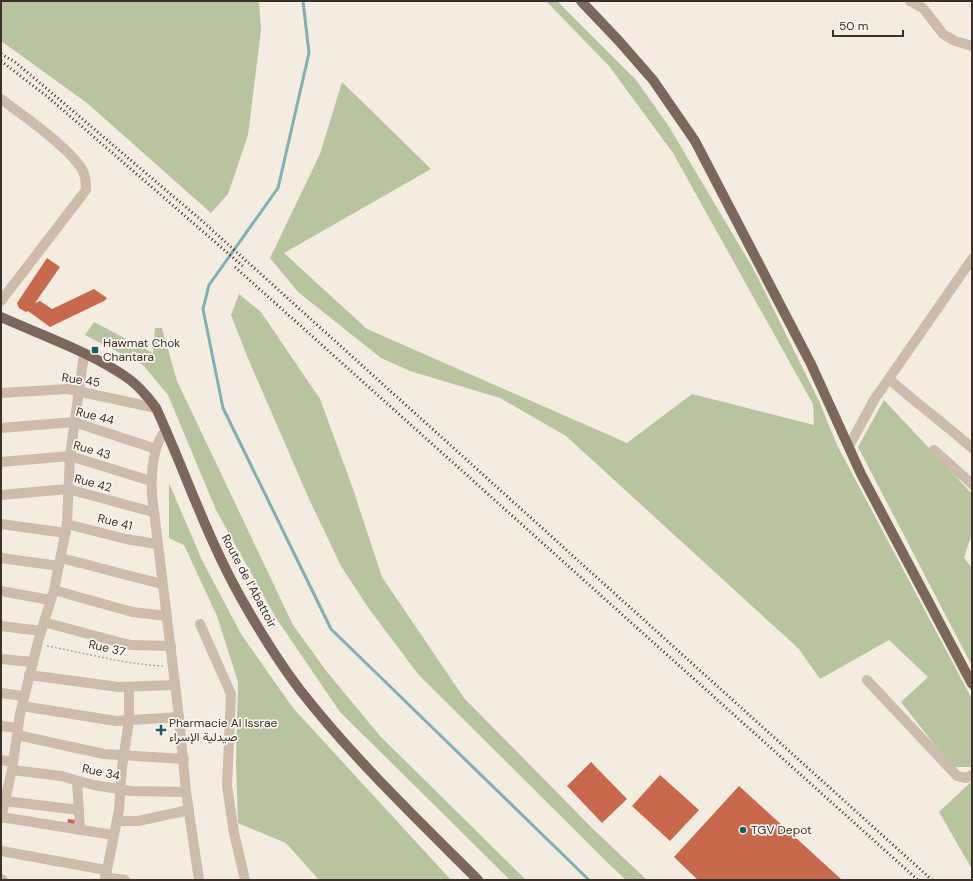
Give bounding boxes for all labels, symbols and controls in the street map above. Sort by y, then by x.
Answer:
scale bar [833,12,903,38]
text: 50 m [839,18,868,34]
place label: Hawmat Chok Chantara [103,335,180,365]
marker: Hawmat Chok Chantara [90,345,100,355]
street label: Rue 45 [61,369,101,391]
street label: Rue 44 [74,404,116,428]
street label: Rue 43 [71,437,113,463]
street label: Rue 42 [72,470,114,496]
street label: Rue 41 [96,510,134,534]
street label: Route de l’Abattoir [218,532,281,631]
street label: Rue 37 [87,636,127,660]
place label: Pharmacie Al Issrae صيدلية الإسراء [169,715,277,745]
marker: Pharmacie Al Issrae صيدلية الإسراء [156,725,166,735]
street label: Rue 34 [81,760,121,784]
place label: TGV Depot [751,822,812,838]
marker: TGV Depot [738,825,748,835]

